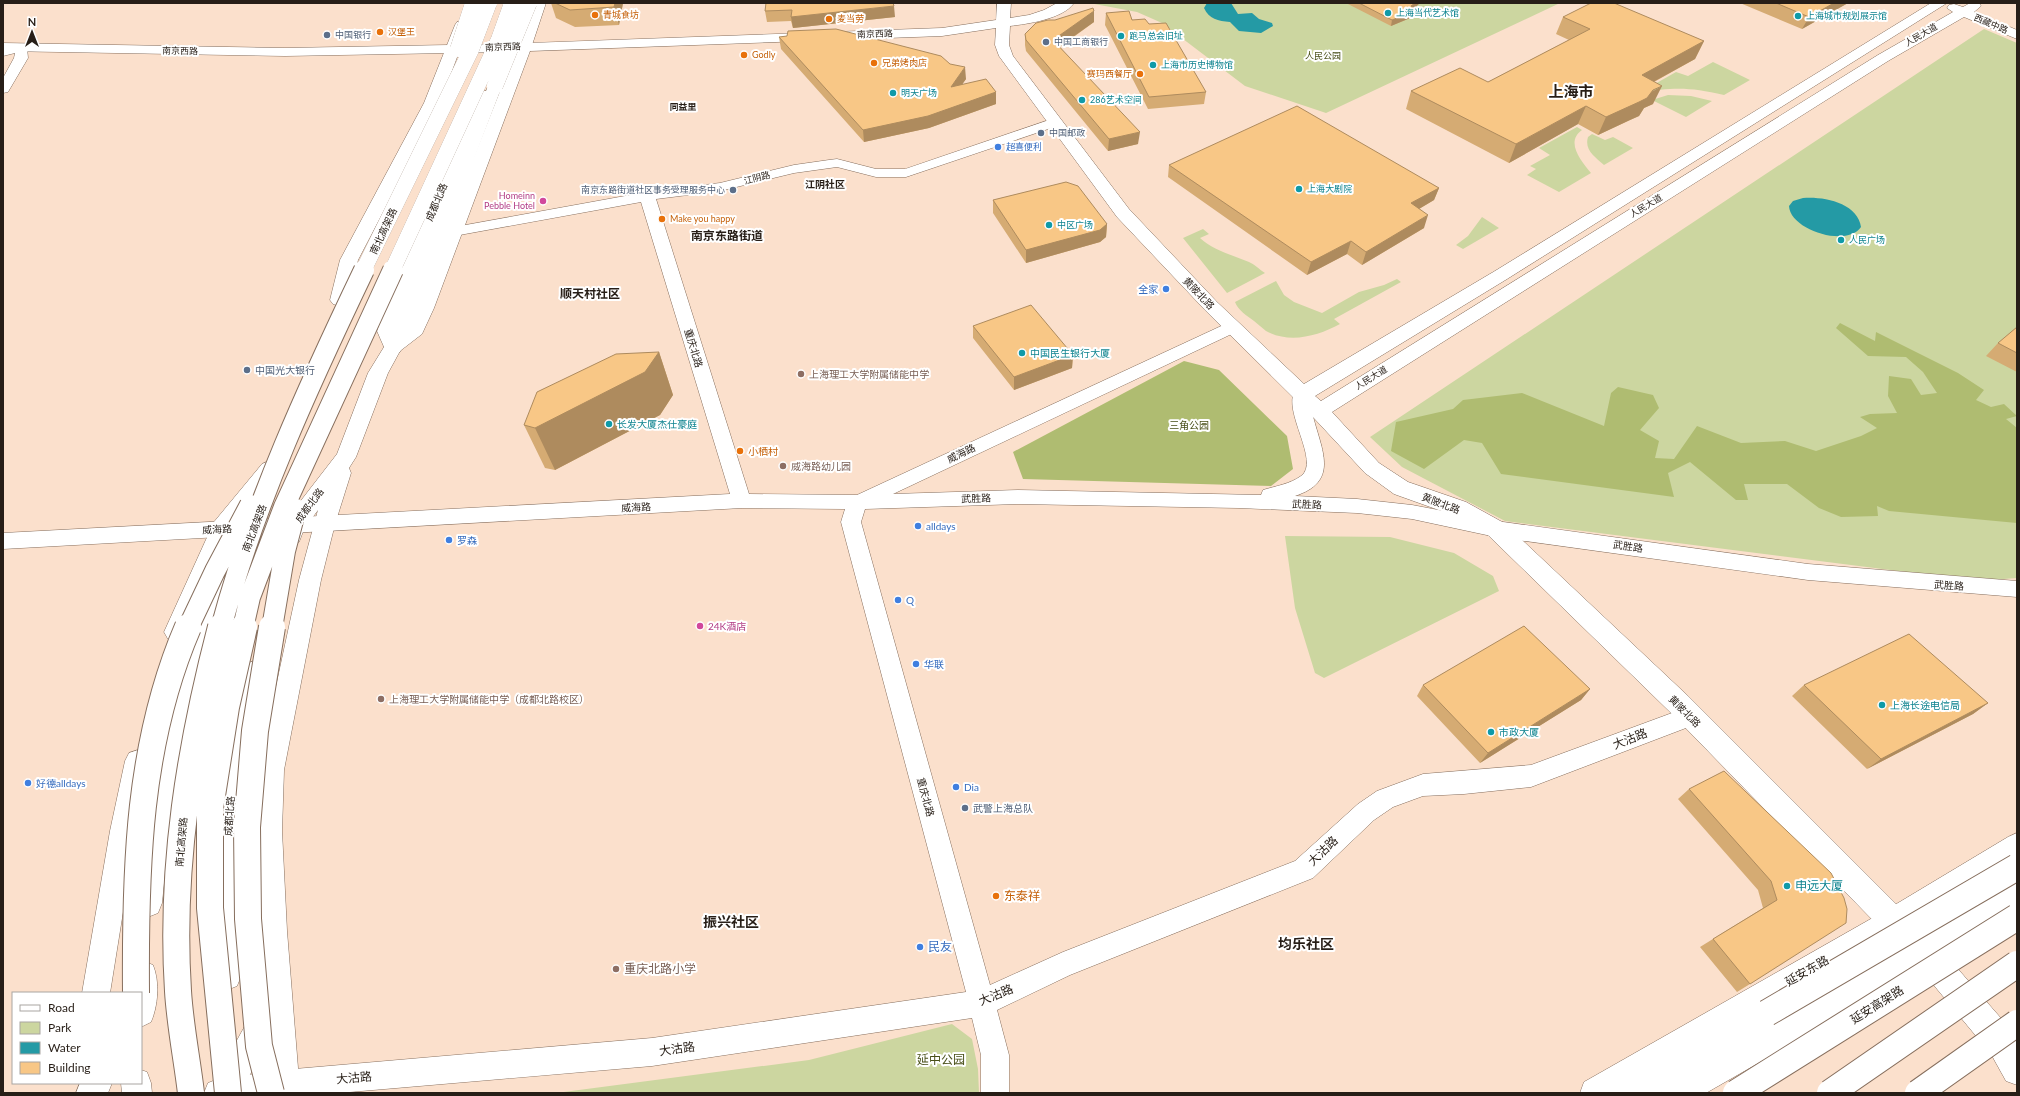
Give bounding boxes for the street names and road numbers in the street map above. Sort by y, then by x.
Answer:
street label: 西藏中路 [1972,11,2010,36]
street label: 人民大道 [1902,21,1939,48]
street label: 南京西路 [857,27,893,40]
street label: 南京西路 [485,40,521,53]
street label: 南京西路 [162,45,198,56]
street label: 江阴路 [742,169,771,186]
street label: 成都北路 [423,181,449,223]
street label: 人民大道 [1627,192,1664,220]
street label: 南北高架路 [367,206,399,256]
street label: 黄陂北路 [1181,274,1217,312]
street label: 重庆北路 [682,327,706,369]
street label: 人民大道 [1353,363,1389,392]
street label: 威海路 [945,441,977,465]
street label: 成都北路 [292,485,326,525]
street label: 黄陂北路 [1420,490,1462,516]
street label: 武胜路 [961,491,991,505]
street label: 武胜路 [1292,497,1322,511]
street label: 威海路 [621,500,651,514]
street label: 南北高架路 [239,503,269,553]
street label: 威海路 [202,522,232,536]
street label: 武胜路 [1612,538,1644,554]
street label: 武胜路 [1934,578,1964,592]
street label: 黄陂北路 [1667,693,1703,729]
street label: 大沽路 [1610,725,1649,752]
street label: 重庆北路 [915,776,937,818]
street label: 成都北路 [222,796,236,836]
street label: 南北高架路 [173,817,189,867]
street label: 大沽路 [1304,833,1341,869]
street label: 延安东路 [1782,952,1831,989]
street label: 大沽路 [976,981,1015,1008]
street label: 延安高架路 [1847,982,1906,1027]
street label: 大沽路 [658,1039,696,1058]
street label: 大沽路 [335,1068,373,1087]

